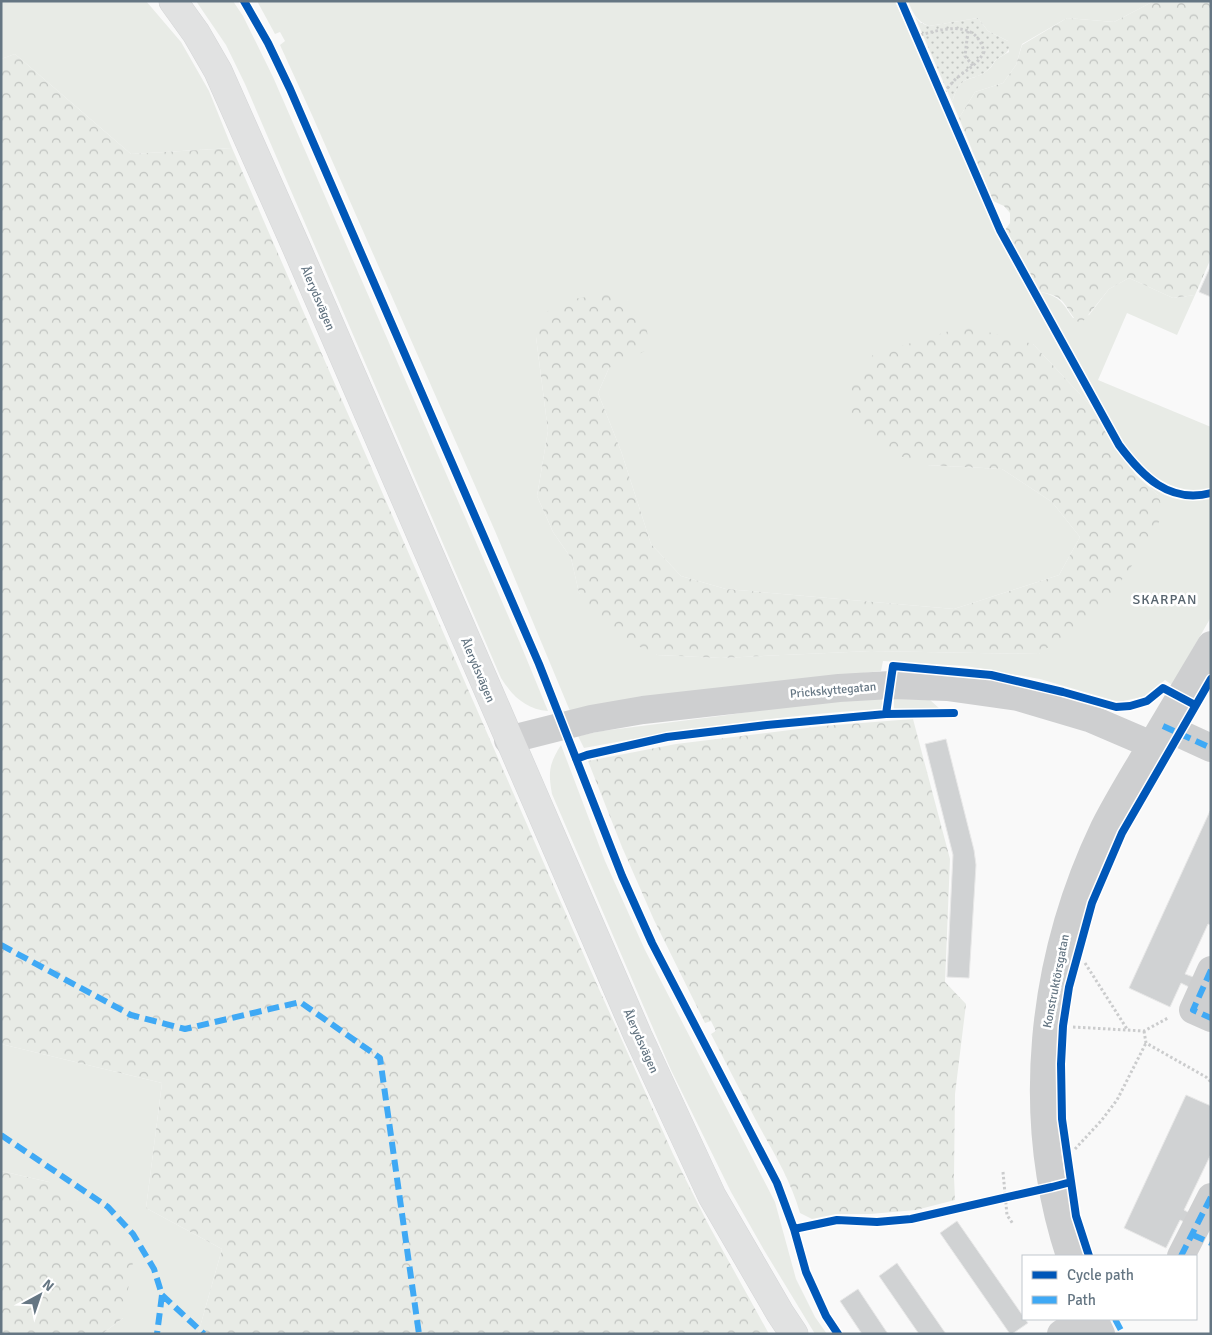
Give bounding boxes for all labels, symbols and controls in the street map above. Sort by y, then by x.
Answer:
street label: Ålerydsvägen [297,264,338,333]
district label: SKARPAN [1132,591,1198,608]
street label: Ålerydsvägen [457,636,498,705]
street label: Prickskyttegatan [789,679,877,702]
street label: Konstruktörsgatan [1040,933,1073,1029]
street label: Ålerydsvägen [620,1007,661,1076]
legend [1022,1255,1197,1320]
text: Cycle path [1067,1266,1134,1284]
north arrow [15,1270,65,1320]
text: N [39,1276,57,1295]
text: Path [1067,1291,1096,1309]

